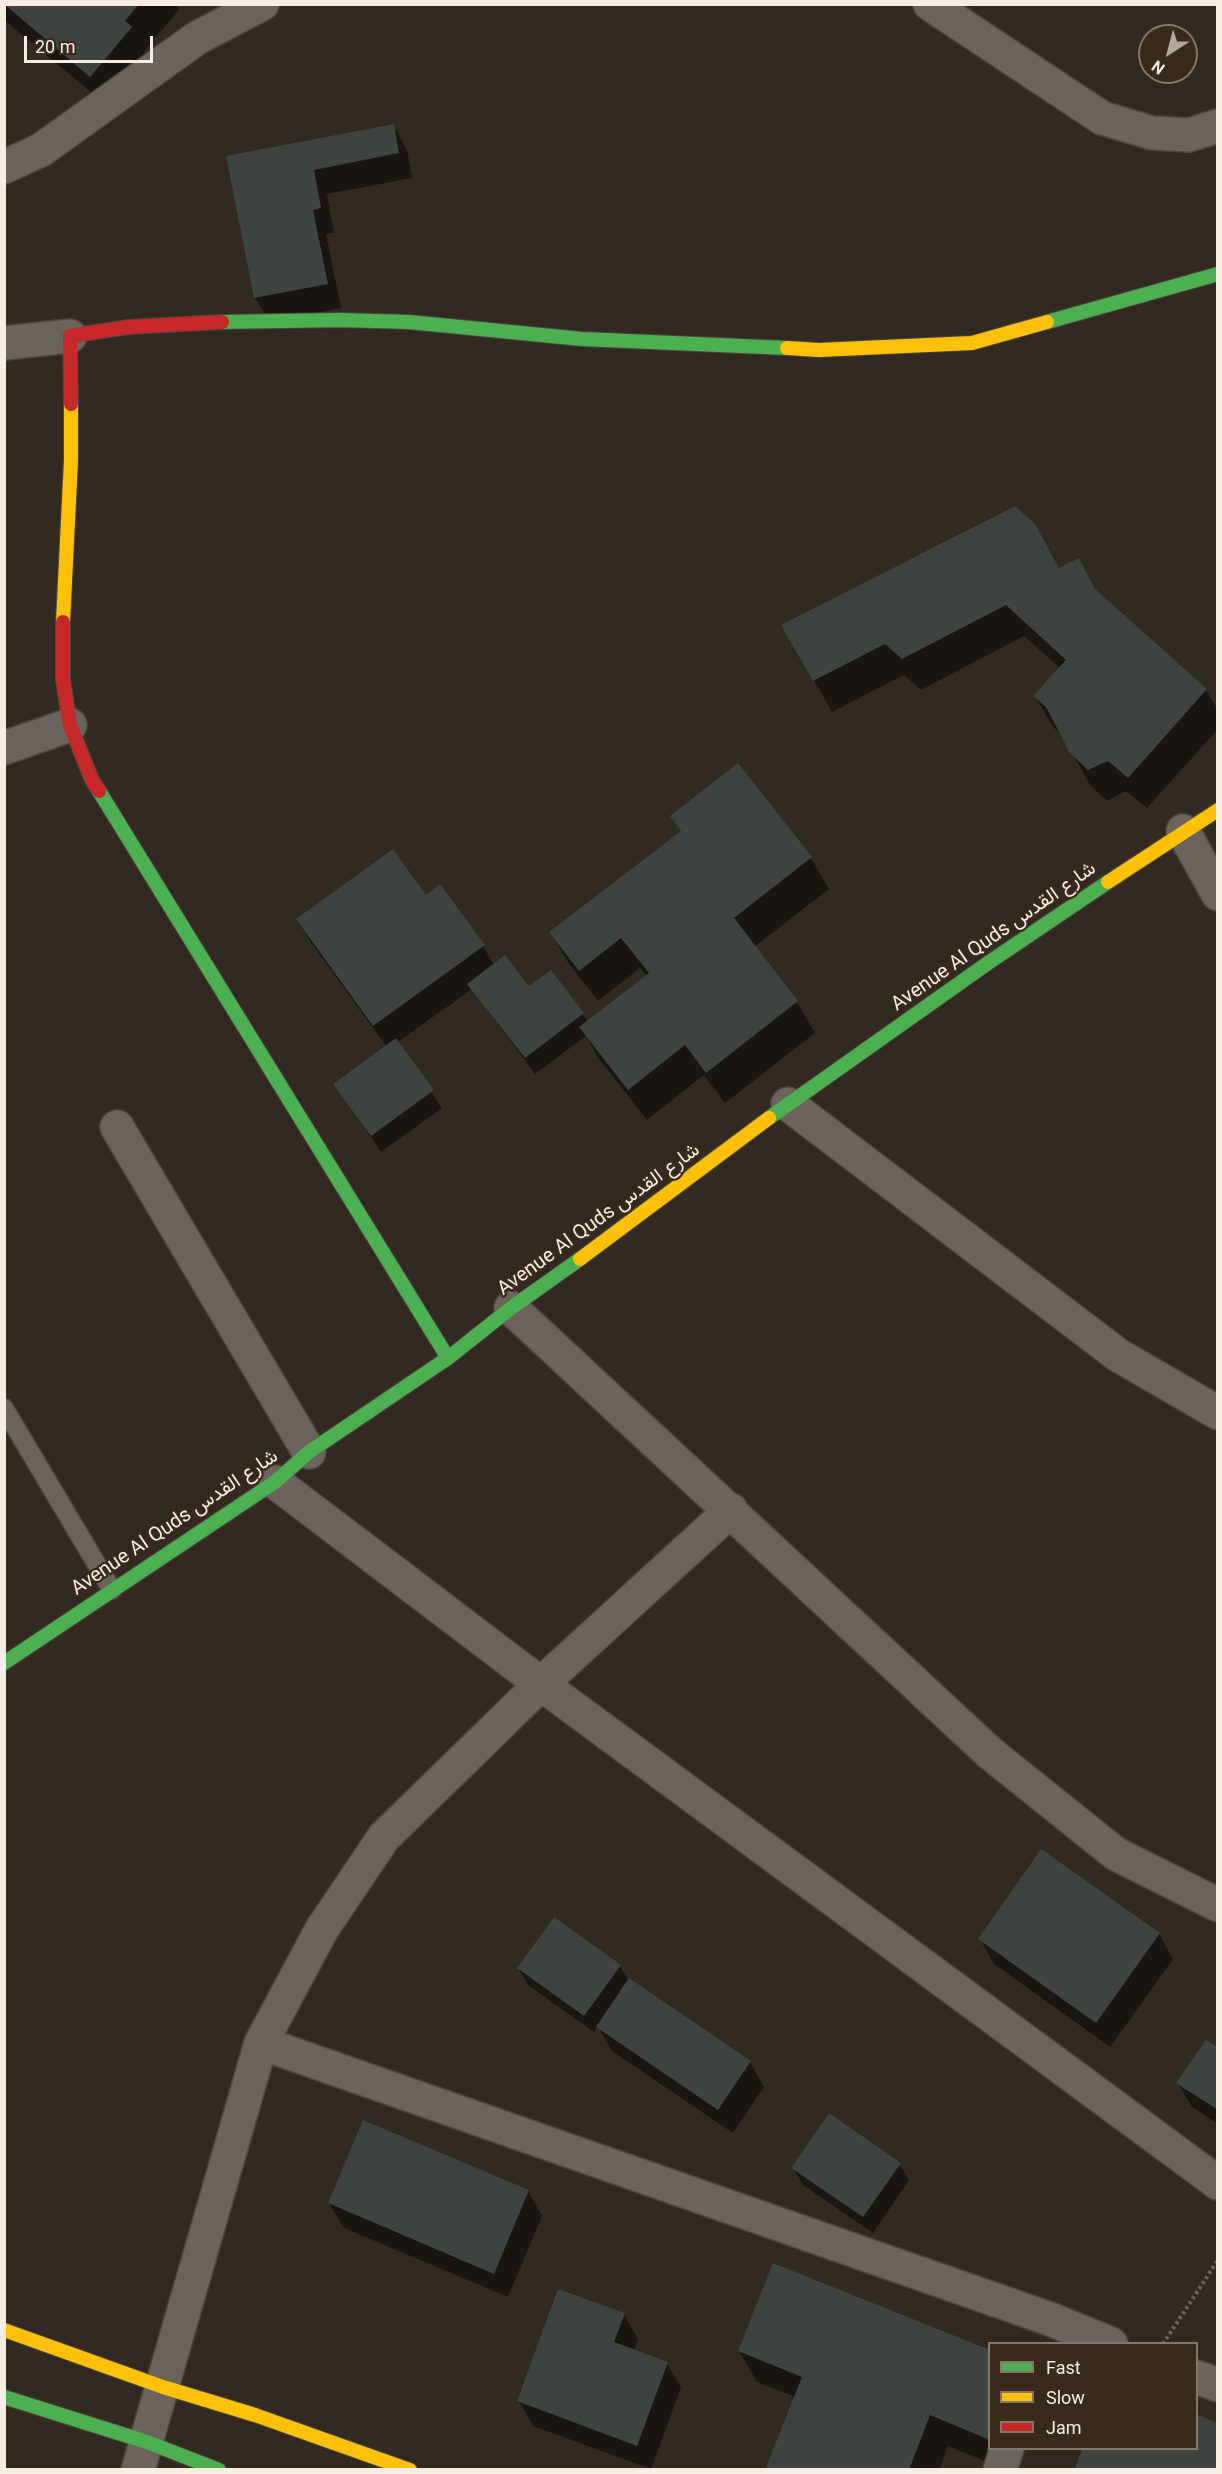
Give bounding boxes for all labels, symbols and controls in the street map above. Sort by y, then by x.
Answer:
scale bar [27,24,156,62]
north arrow [1138,24,1198,84]
text: 20 m [35,36,75,57]
text: N [1148,56,1168,78]
street label: Avenue Al Quds شارع القدس [887,857,1101,1017]
street label: Avenue Al Quds شارع القدس [493,1138,705,1302]
street label: Avenue Al Quds شارع القدس [67,1445,283,1601]
legend [988,2342,1198,2450]
text: Fast [1046,2357,1081,2378]
text: Slow [1046,2387,1085,2408]
text: Jam [1046,2417,1082,2438]

